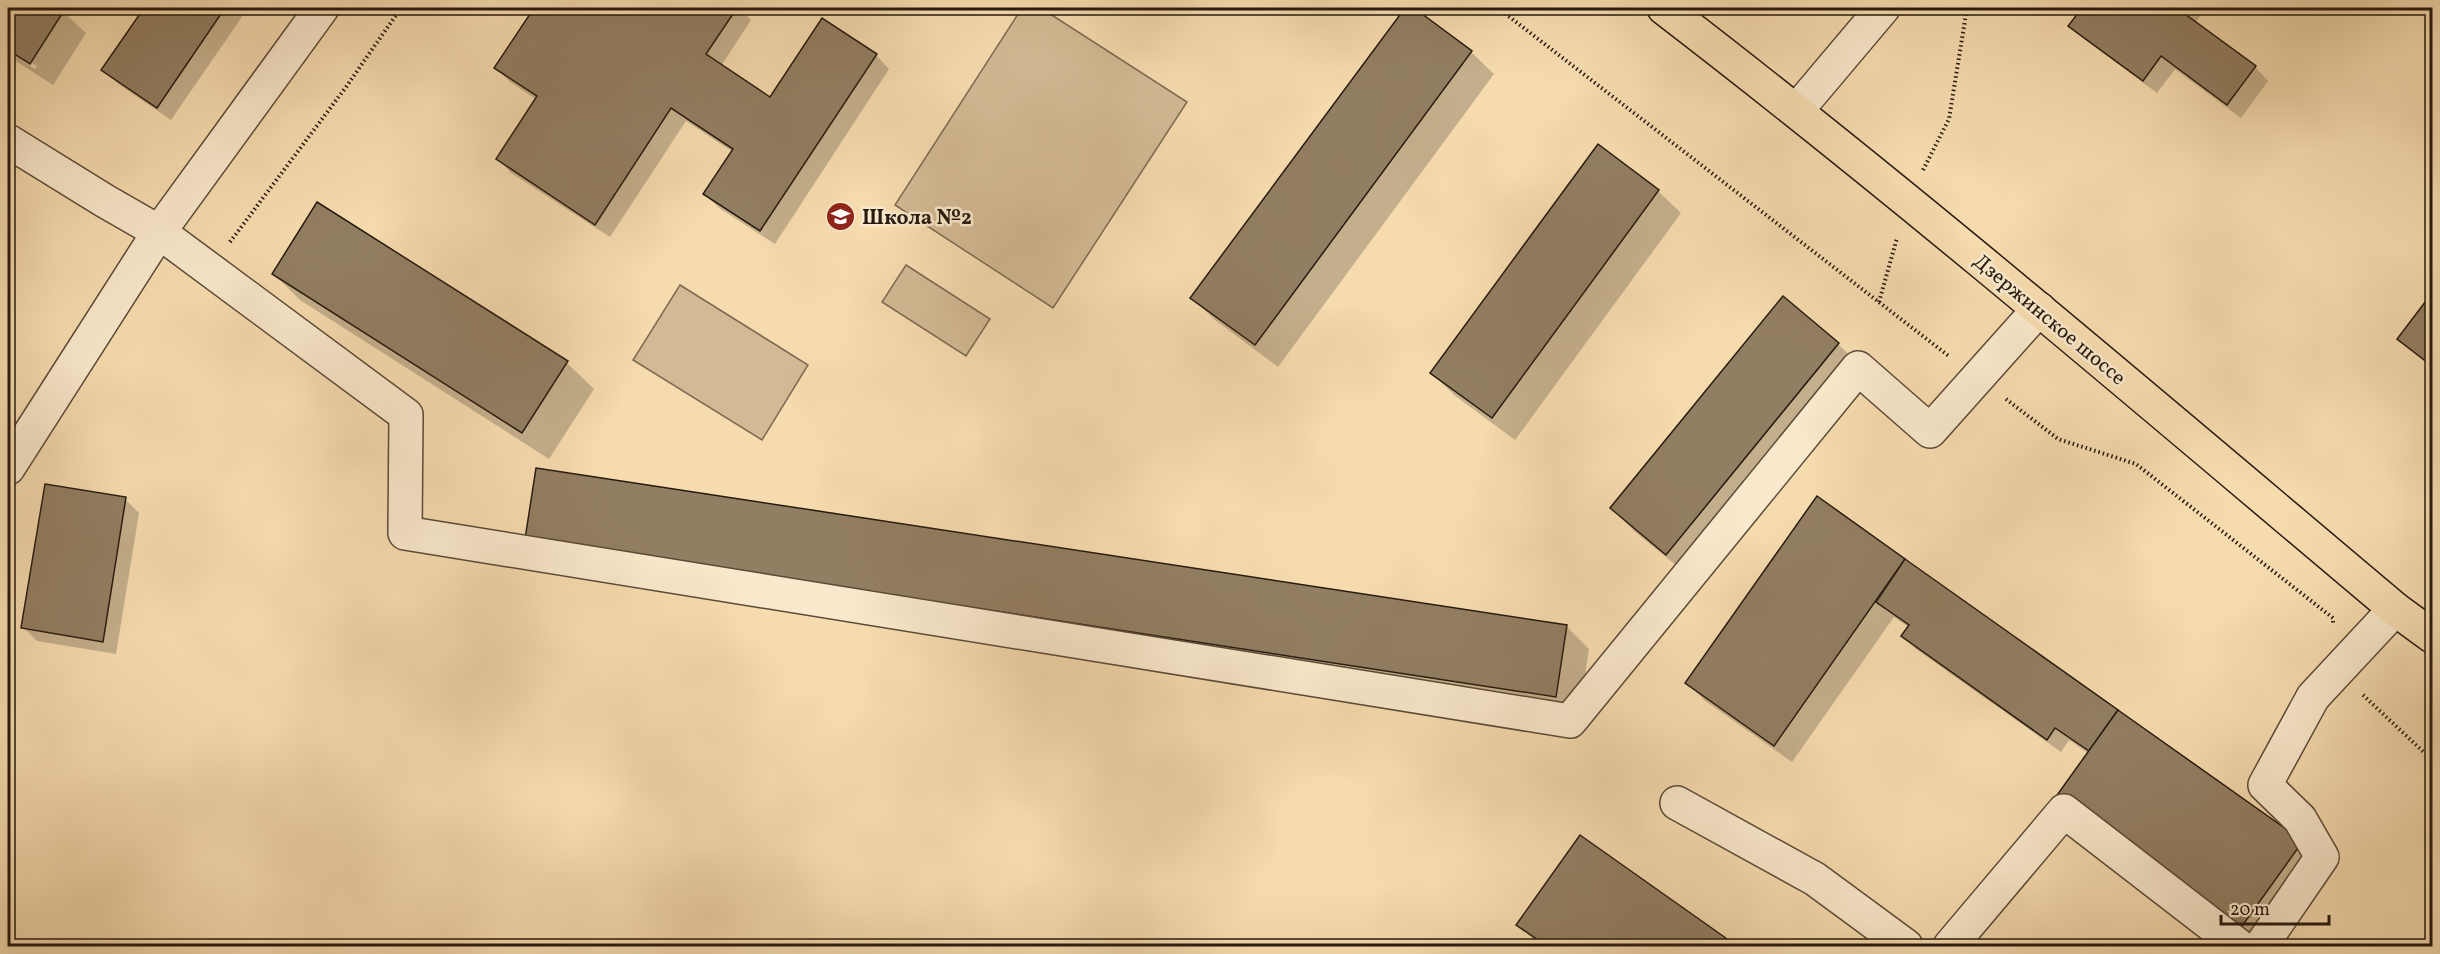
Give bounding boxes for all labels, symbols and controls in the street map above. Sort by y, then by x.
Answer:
school or university icon: Школа №2 [825,201,857,233]
place label: Школа №2 [862,204,972,233]
street label: Дзержинское шоссе [1967,248,2132,393]
scale bar [2221,888,2329,926]
text: 20 m [2230,898,2270,923]

